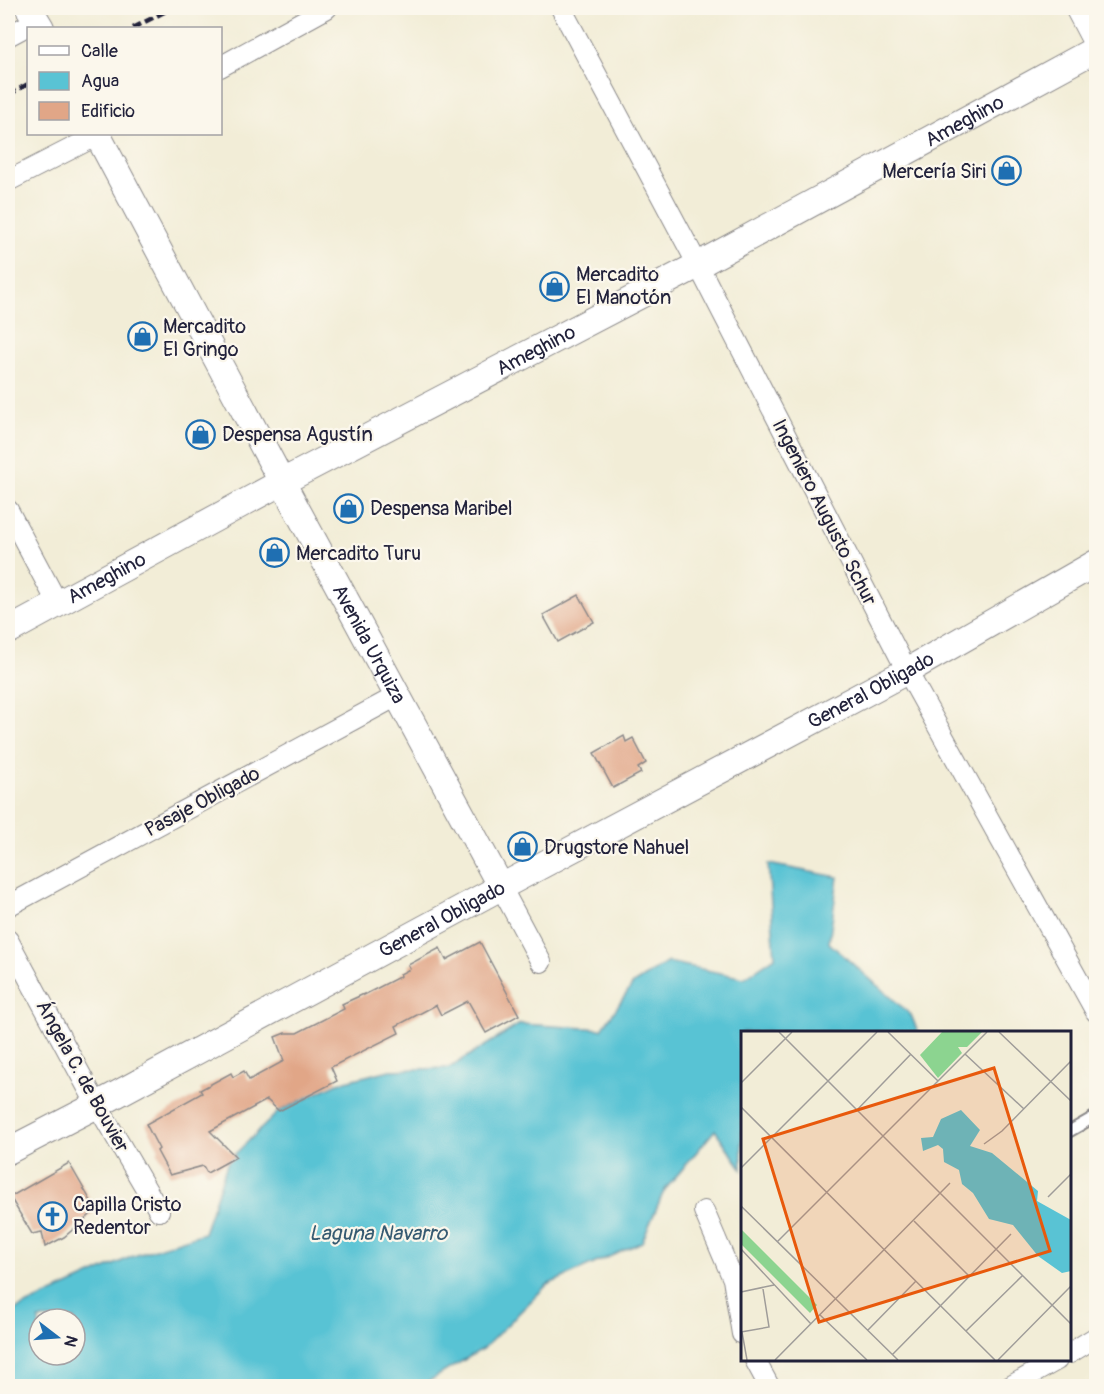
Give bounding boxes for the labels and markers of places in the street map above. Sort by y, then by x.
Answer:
shop icon: Mercería Siri [991,155,1023,187]
place label: Mercería Siri [882,159,986,184]
place label: Mercadito El Manotón [576,262,671,310]
shop icon: Mercadito El Manotón [539,270,571,302]
place label: Mercadito El Gringo [163,314,246,362]
shop icon: Mercadito El Gringo [126,321,158,353]
shop icon: Despensa Agustín [185,418,217,450]
place label: Despensa Agustín [222,422,373,447]
shop icon: Despensa Maribel [333,492,365,524]
place label: Despensa Maribel [370,496,513,521]
shop icon: Mercadito Turu [259,537,291,569]
place label: Mercadito Turu [296,541,421,566]
shop icon: Drugstore Nahuel [507,831,539,863]
place label: Drugstore Nahuel [544,835,689,860]
place label: Capilla Cristo Redentor [73,1192,182,1240]
church icon: Capilla Cristo Redentor [36,1200,68,1232]

